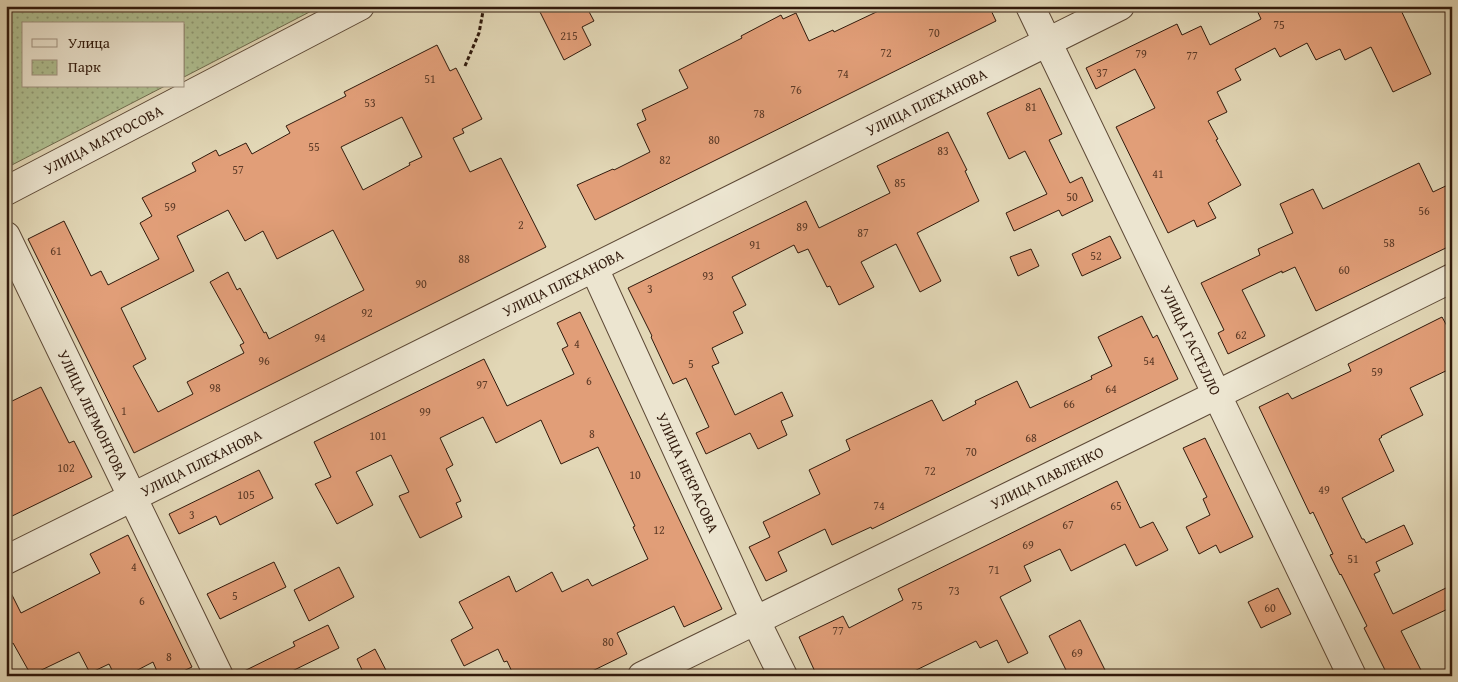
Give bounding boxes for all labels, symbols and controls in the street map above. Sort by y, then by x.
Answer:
house number: 75 [1273,16,1285,33]
legend [22,22,185,88]
house number: 70 [928,24,940,41]
house number: 215 [560,27,578,44]
text: Улица [68,32,111,53]
house number: 72 [880,44,892,61]
house number: 79 [1135,45,1147,62]
house number: 77 [1186,47,1198,64]
text: Парк [68,56,101,77]
street label: УЛИЦА ПЛЕХАНОВА [862,63,990,141]
house number: 37 [1096,64,1108,81]
house number: 74 [837,65,849,82]
house number: 51 [424,70,436,87]
house number: 76 [790,81,802,98]
house number: 53 [364,94,376,111]
house number: 81 [1025,98,1037,115]
street label: УЛИЦА МАТРОСОВА [40,100,167,180]
house number: 78 [753,105,765,122]
house number: 80 [708,131,720,148]
house number: 55 [308,138,320,155]
house number: 83 [937,142,949,159]
house number: 82 [659,151,671,168]
house number: 57 [232,161,244,178]
house number: 41 [1152,165,1164,182]
house number: 85 [894,174,906,191]
house number: 50 [1066,188,1078,205]
house number: 59 [164,198,176,215]
house number: 56 [1418,202,1430,219]
house number: 2 [518,216,524,233]
house number: 89 [796,218,808,235]
house number: 87 [857,224,869,241]
house number: 58 [1383,234,1395,251]
house number: 91 [749,236,761,253]
house number: 61 [50,242,62,259]
street label: УЛИЦА ПЛЕХАНОВА [499,244,627,322]
house number: 52 [1090,247,1102,264]
house number: 88 [458,250,470,267]
house number: 60 [1338,261,1350,278]
house number: 93 [702,267,714,284]
house number: 90 [415,275,427,292]
house number: 3 [647,280,653,297]
street label: УЛИЦА ГАСТЕЛЛО [1156,282,1227,399]
house number: 92 [361,304,373,321]
house number: 62 [1235,326,1247,343]
house number: 94 [314,329,326,346]
house number: 4 [574,335,580,352]
street label: УЛИЦА ЛЕРМОНТОВА [53,346,134,483]
house number: 96 [258,352,270,369]
house number: 54 [1143,352,1155,369]
house number: 5 [688,355,694,372]
house number: 59 [1371,363,1383,380]
house number: 6 [586,372,592,389]
house number: 97 [476,376,488,393]
house number: 98 [209,379,221,396]
house number: 64 [1105,380,1117,397]
house number: 66 [1063,395,1075,412]
house number: 1 [121,402,127,419]
house number: 99 [419,403,431,420]
street label: УЛИЦА НЕКРАСОВА [651,409,724,536]
street label: УЛИЦА ПЛЕХАНОВА [137,424,265,501]
house number: 8 [589,425,595,442]
house number: 101 [369,427,387,444]
house number: 68 [1025,429,1037,446]
street label: УЛИЦА ПАВЛЕНКО [987,441,1107,514]
house number: 70 [965,443,977,460]
house number: 102 [57,459,75,476]
house number: 72 [924,462,936,479]
house number: 10 [629,466,641,483]
house number: 49 [1318,481,1330,498]
house number: 105 [237,486,255,503]
house number: 74 [873,497,885,514]
house number: 65 [1110,497,1122,514]
house number: 3 [189,506,195,523]
house number: 67 [1062,516,1074,533]
house number: 12 [653,521,665,538]
house number: 69 [1022,536,1034,553]
house number: 51 [1347,550,1359,567]
house number: 4 [131,558,137,575]
house number: 71 [988,561,1000,578]
house number: 73 [948,582,960,599]
house number: 5 [232,587,238,604]
house number: 6 [139,592,145,609]
house number: 75 [911,597,923,614]
house number: 60 [1264,599,1276,616]
house number: 77 [832,622,844,639]
house number: 80 [602,633,614,650]
house number: 69 [1071,644,1083,661]
house number: 8 [166,648,172,665]

